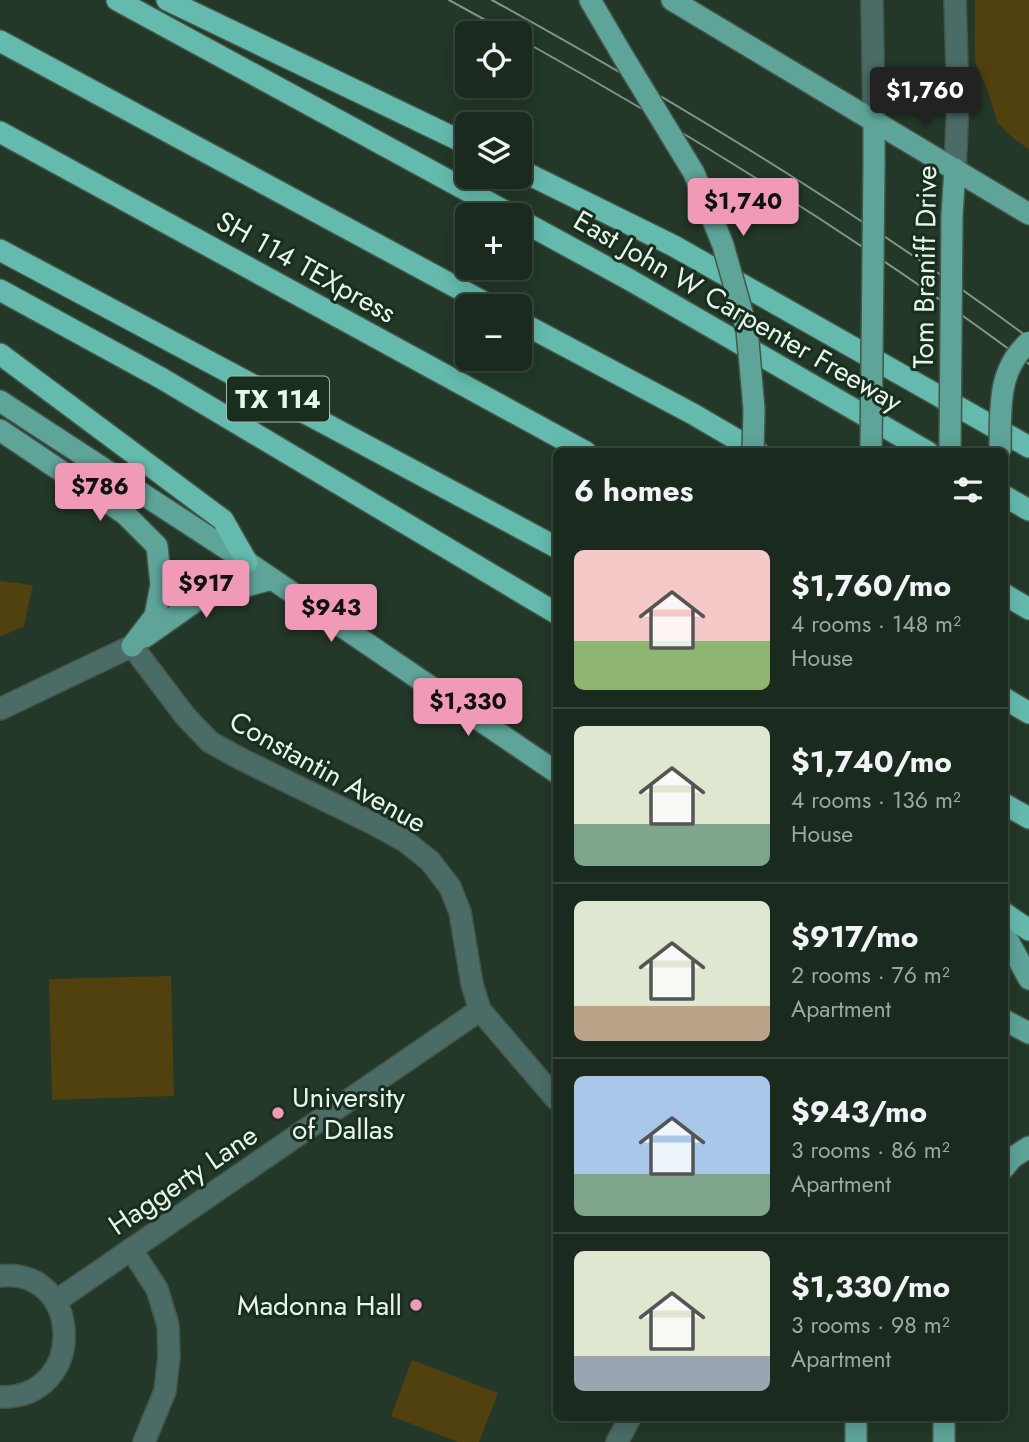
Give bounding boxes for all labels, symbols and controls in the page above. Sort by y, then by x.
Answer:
map controls [455,21,532,371]
button: locate [455,21,532,98]
pin: $1,760 [868,68,982,127]
text: $1,760 [886,73,964,107]
button: layers [455,112,532,189]
street label: Tom Braniff Drive [903,165,947,369]
pin: $1,740 [686,178,800,238]
text: $1,740 [704,184,782,218]
street label: East John W Carpenter Freeway [566,200,911,422]
street label: SH 114 TEXpress [209,201,403,333]
button: + [455,203,532,280]
button: − [455,294,532,371]
road number: TX 114 [227,376,329,422]
pin: $786 [59,463,141,523]
text: $786 [71,469,129,503]
text: 6 homes [574,469,693,512]
icon: filters [949,471,987,509]
pin: $917 [165,560,247,620]
text: $1,760/mo [791,564,951,607]
text: $917 [178,566,234,600]
icon: home [630,578,714,662]
pin: $943 [290,584,372,644]
text: $943 [301,590,361,624]
text: 4 rooms · 148 m² [791,607,961,641]
text: House [791,641,853,675]
pin: $1,330 [411,678,525,738]
text: $1,330 [429,684,507,718]
street label: Constantin Avenue [222,701,434,843]
text: $1,740/mo [791,740,952,783]
icon: home [630,754,714,838]
text: 4 rooms · 136 m² [791,783,961,817]
text: House [791,817,853,851]
text: $917/mo [791,915,919,958]
icon: home [630,929,714,1013]
text: 2 rooms · 76 m² [791,958,950,992]
text: Apartment [791,992,891,1026]
place label: University of Dallas [292,1077,406,1150]
text: $943/mo [791,1090,927,1133]
icon: home [630,1104,714,1188]
marker: University of Dallas [270,1105,286,1121]
street label: Haggerty Lane [100,1115,266,1245]
text: 3 rooms · 86 m² [791,1133,950,1167]
text: Apartment [791,1167,891,1201]
text: $1,330/mo [791,1265,950,1308]
icon: home [630,1279,714,1363]
place label: Madonna Hall [237,1285,402,1326]
marker: Madonna Hall [408,1297,424,1313]
text: 3 rooms · 98 m² [791,1308,950,1342]
text: Apartment [791,1342,891,1376]

